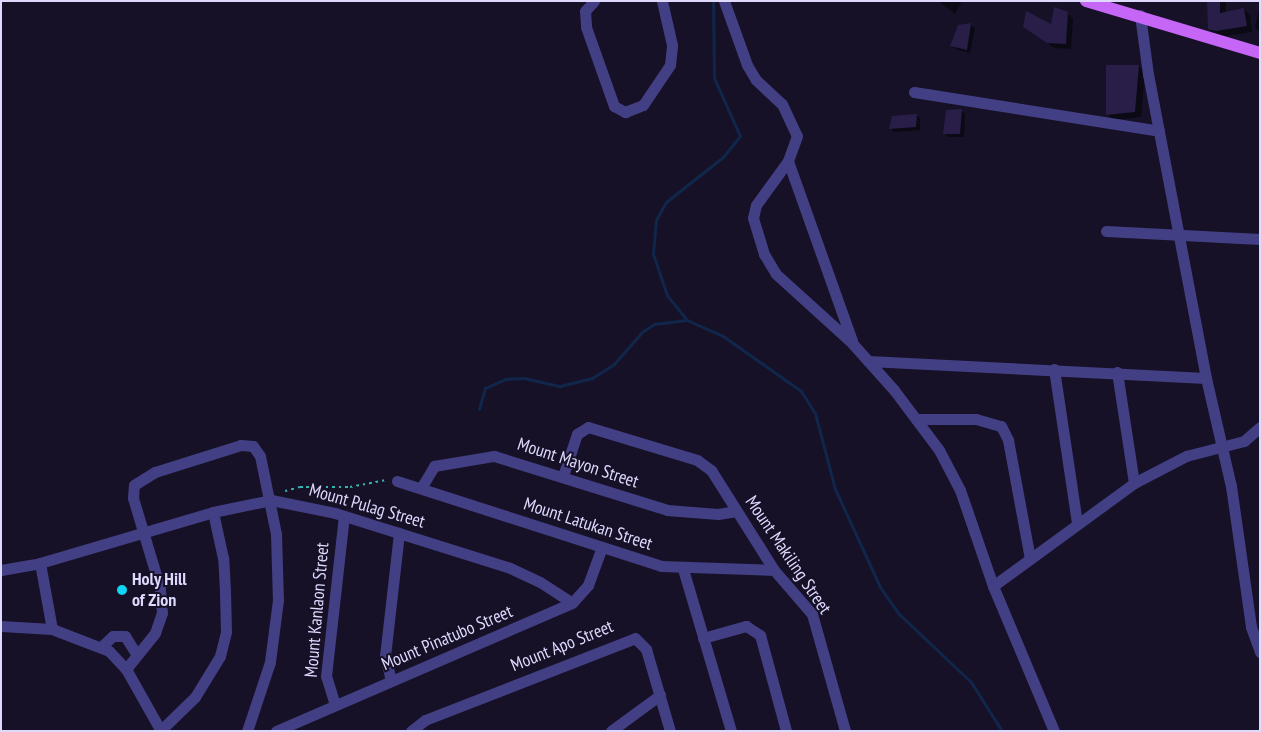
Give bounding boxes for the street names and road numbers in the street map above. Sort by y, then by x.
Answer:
street label: Mount Mayon Street [515,433,641,493]
street label: Mount Pulag Street [307,479,427,533]
street label: Mount Makiling Street [740,492,836,618]
street label: Mount Latukan Street [521,493,655,555]
street label: Mount Kanlaon Street [300,542,334,678]
street label: Mount Pinatubo Street [378,601,516,675]
street label: Mount Apo Street [507,616,617,676]

